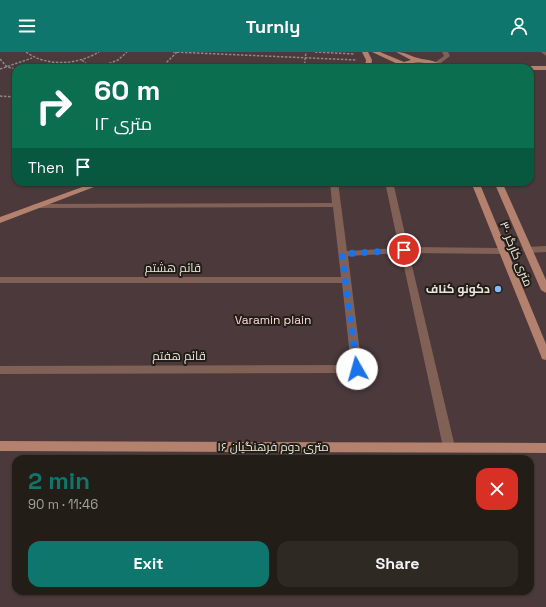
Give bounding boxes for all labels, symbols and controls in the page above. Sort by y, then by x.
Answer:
icon: menu [16,15,38,37]
text: Turnly [246,15,300,38]
icon: person [508,15,530,37]
text: 60 m [94,72,160,108]
icon: right [28,80,80,132]
text: ۱۲ متری [94,112,152,135]
icon: arrive [72,156,94,178]
text: Then [28,158,64,177]
street label: ۳۰ متری کارگر [496,219,536,289]
pin [387,233,421,267]
icon: arrive [393,239,415,261]
street label: قائم هشتم [145,260,201,276]
place label: دکونو کناف [426,281,490,297]
marker: دکونو کناف [493,284,503,294]
park label: Varamin plain [235,312,311,328]
street label: قائم هفتم [152,348,206,364]
position arrow [336,348,378,390]
street label: ۱۶ متری دوم فرهنگیان [217,439,329,455]
text: 2 min [28,465,90,496]
button: close [476,468,518,510]
text: 90 m · 11:46 [28,496,98,513]
button: Exit [28,541,269,587]
button: Share [277,541,518,587]

